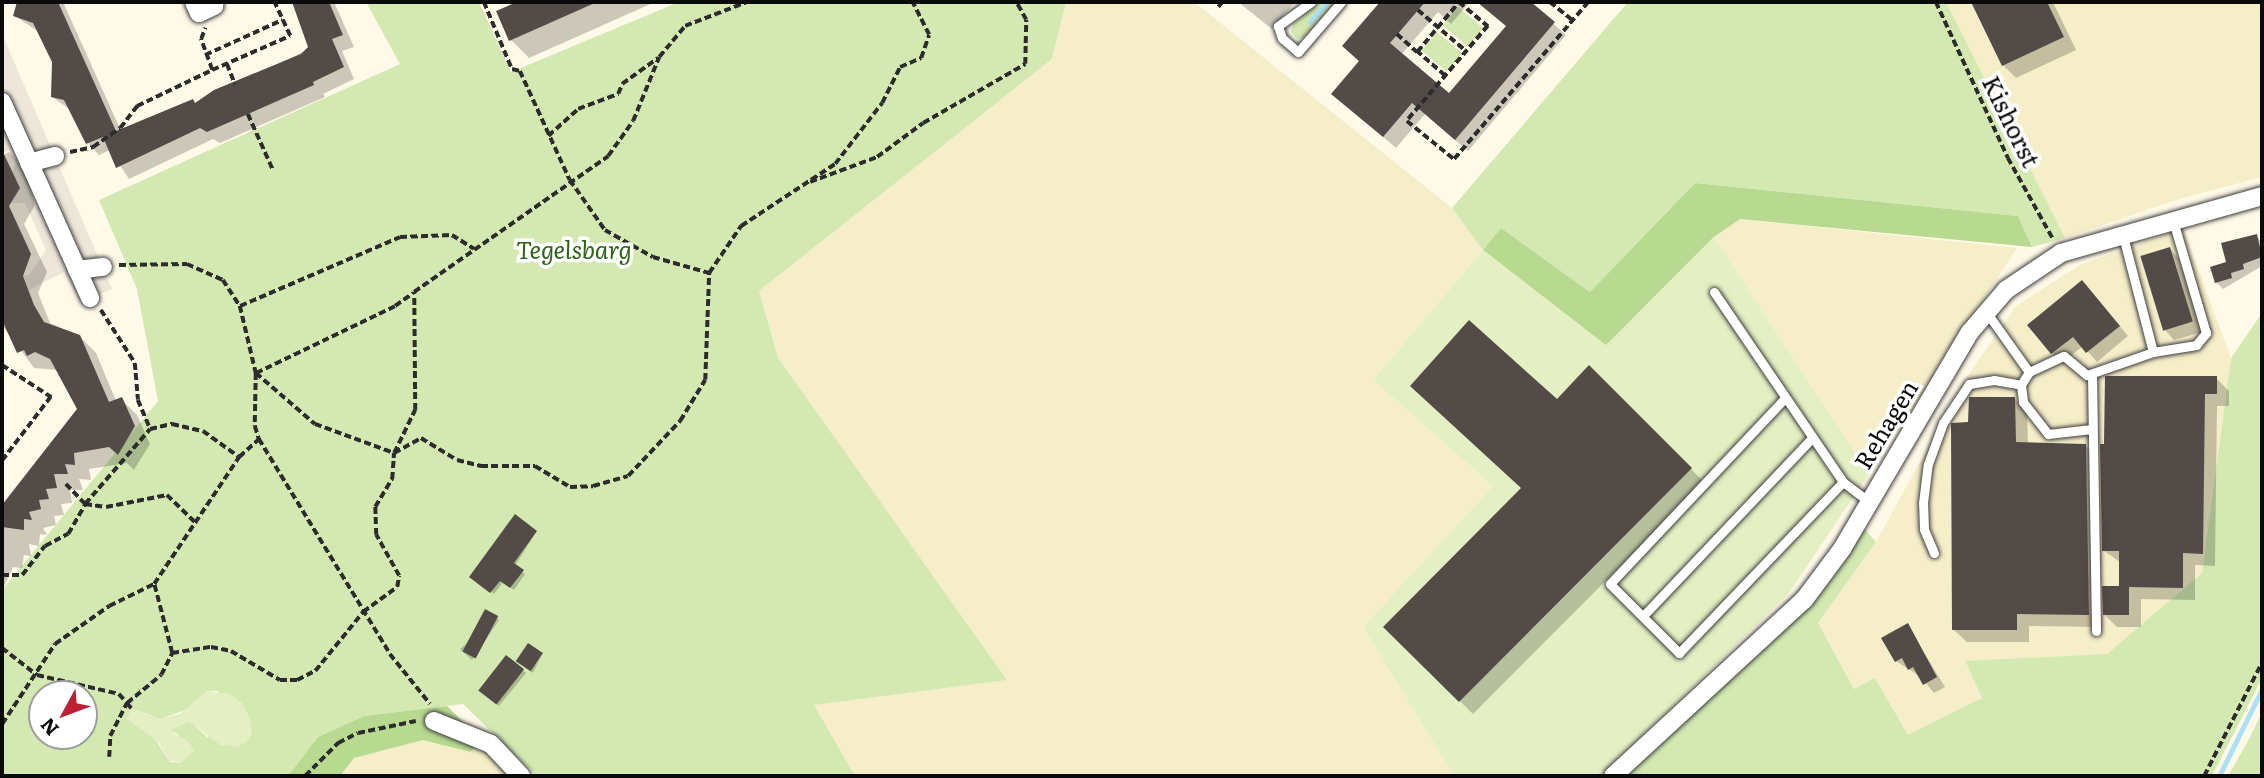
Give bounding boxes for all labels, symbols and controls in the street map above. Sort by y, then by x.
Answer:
street label: Kishorst [1978,71,2046,171]
park label: Tegelsbarg [516,235,632,263]
street label: Rehagen [1847,374,1923,474]
north arrow [28,680,98,750]
text: N [33,712,64,743]

